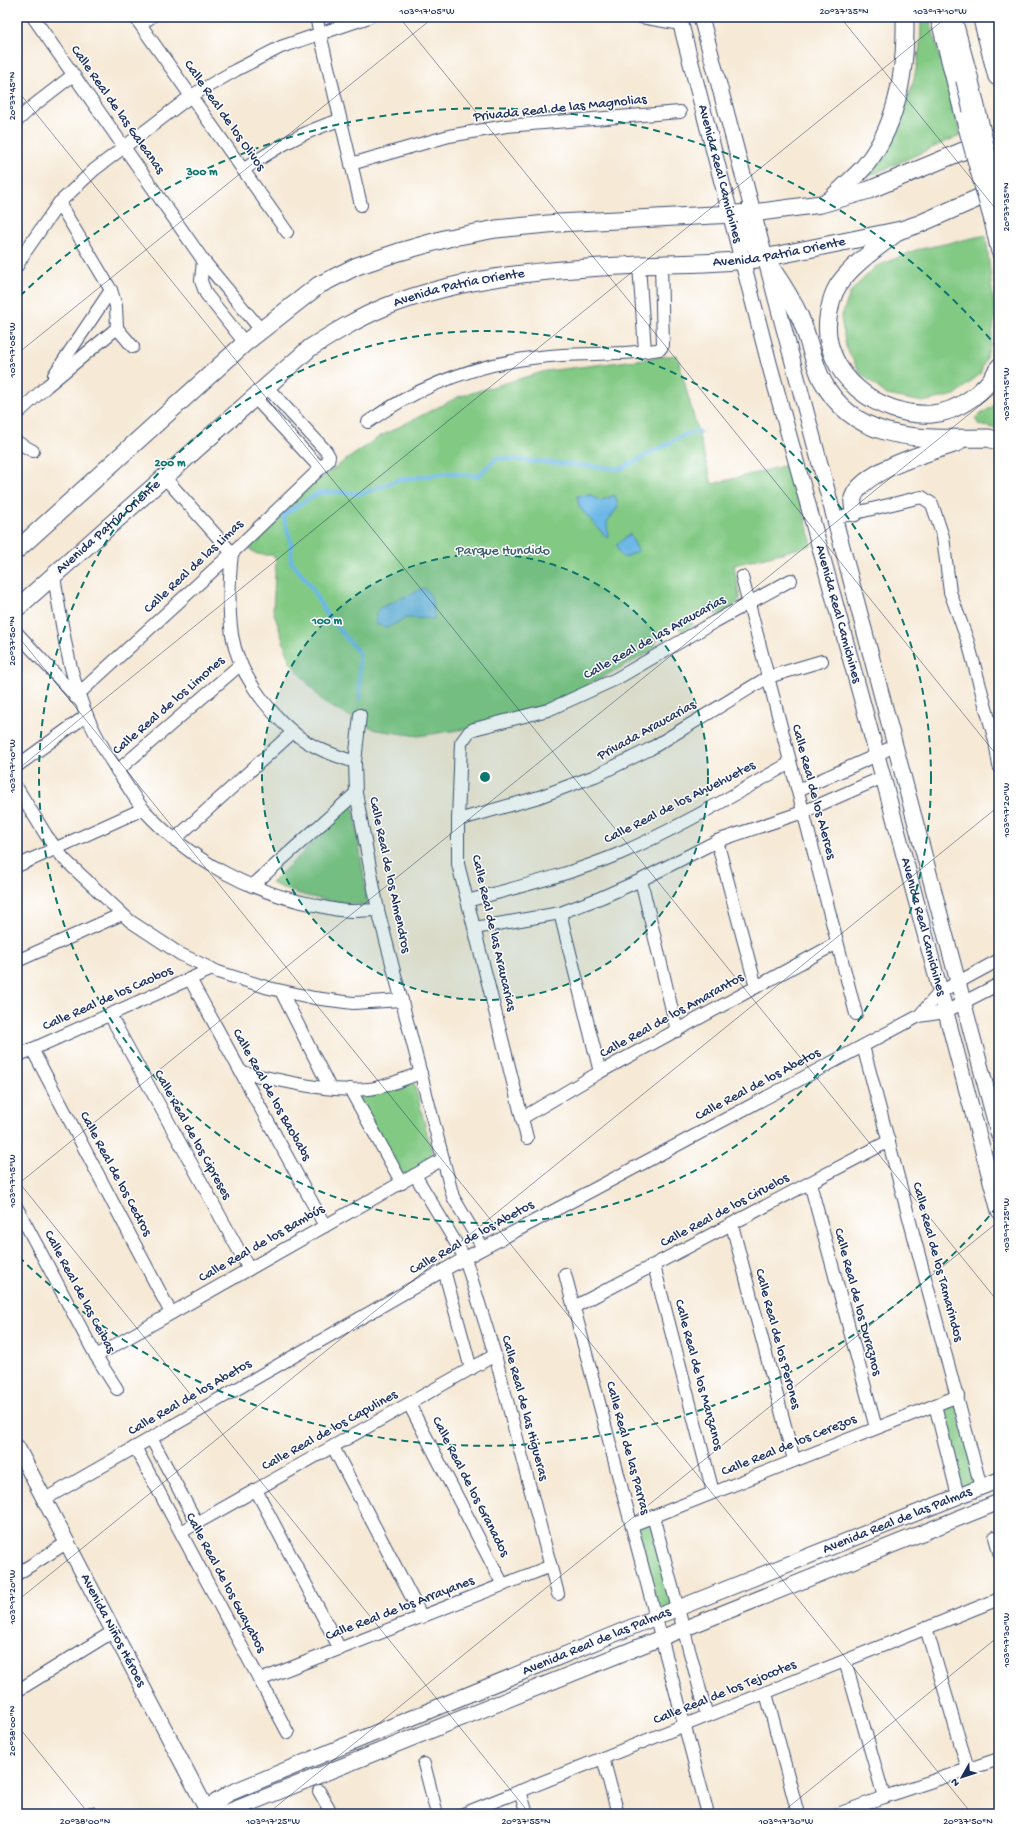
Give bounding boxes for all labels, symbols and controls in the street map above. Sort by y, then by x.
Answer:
text: 103°17'05"W [399,6,455,18]
text: 20°37'35"N [819,6,869,18]
text: 103°17'10"W [912,6,967,18]
street label: Calle Real de las Galeanas [66,42,168,178]
street label: Calle Real de los Olivos [179,57,269,175]
text: 20°37'45"N [7,71,19,120]
street label: Privada Real de las Magnolias [472,91,648,127]
street label: Avenida Real Camichines [694,103,746,246]
text: 300 m [185,166,218,180]
text: 20°37'35"N [1001,182,1013,232]
street label: Avenida Patria Oriente [712,233,848,271]
street label: Avenida Patria Oriente [391,265,526,312]
text: 103°17'05"W [7,322,19,378]
text: 103°17'15"W [1001,367,1013,422]
text: 200 m [155,457,186,471]
street label: Avenida Patria Oriente [52,476,165,578]
street label: Calle Real de las Limas [141,516,248,618]
park label: Parque Hundido [455,543,550,560]
street label: Avenida Real Camichines [811,543,865,686]
street label: Calle Real de las Araucarias [581,591,730,684]
text: 100 m [311,615,342,629]
text: 20°37'50"N [7,616,19,666]
street label: Calle Real de los Limones [110,652,229,759]
street label: Privada Araucarias [594,697,700,766]
street label: Calle Real de los Alerces [787,723,839,862]
text: 103°17'10"W [7,739,19,794]
street label: Calle Real de los Ahuehuetes [602,757,759,849]
centre of rings [478,770,492,784]
text: 103°17'20"W [1001,782,1013,838]
street label: Calle Real de los Almendros [364,795,414,955]
street label: Calle Real de las Araucarias [467,853,519,1014]
street label: Avenida Real Camichines [896,856,950,999]
street label: Calle Real de los Caobos [40,962,177,1035]
street label: Calle Real de los Amarantos [597,969,748,1063]
street label: Calle Real de los Baobabs [228,1026,315,1165]
street label: Calle Real de los Abetos [692,1044,824,1125]
street label: Calle Real de los Cipreses [149,1067,235,1204]
street label: Calle Real de los Cedros [75,1109,155,1240]
text: 103°17'15"W [7,1154,19,1209]
street label: Calle Real de los Ciruelos [658,1169,793,1252]
street label: Calle Real de los Tamarindos [908,1180,967,1344]
street label: Calle Real de los Abetos [407,1196,538,1279]
text: 103°17'25"W [1001,1198,1013,1253]
street label: Calle Real de los Bambús [196,1201,329,1287]
street label: Calle Real de los Duraznos [829,1226,885,1378]
street label: Calle Real de las Ceibas [39,1228,119,1357]
street label: Calle Real de los Perones [750,1267,804,1412]
street label: Calle Real de los Manzanos [670,1298,727,1453]
street label: Calle Real de las Higueras [496,1334,552,1483]
street label: Calle Real de los Abetos [125,1355,255,1440]
street label: Calle Real de las Parras [601,1380,653,1517]
street label: Calle Real de los Capulines [259,1386,401,1475]
street label: Calle Real de los Cerezos [719,1411,860,1481]
street label: Calle Real de los Granados [427,1414,513,1561]
street label: Avenida Real de las Palmas [820,1483,975,1558]
street label: Calle Real de los Guayabos [181,1510,270,1657]
text: 103°17'20"W [7,1569,19,1625]
street label: Avenida Niños Héroes [76,1571,150,1691]
street label: Calle Real de los Arrayanes [323,1572,478,1645]
street label: Avenida Real de las Palmas [520,1603,674,1680]
text: 103°17'30"W [1001,1612,1013,1668]
street label: Calle Real de los Tejocotes [651,1656,800,1729]
text: 20°38'00"N [7,1705,19,1756]
north arrow [942,1757,982,1797]
text: N [949,1775,963,1789]
text: 20°38'00"N [60,1816,111,1828]
text: 103°17'25"W [245,1816,300,1828]
text: 20°37'55"N [501,1816,551,1828]
text: 103°17'30"W [758,1816,814,1828]
text: 20°37'50"N [943,1816,993,1828]

